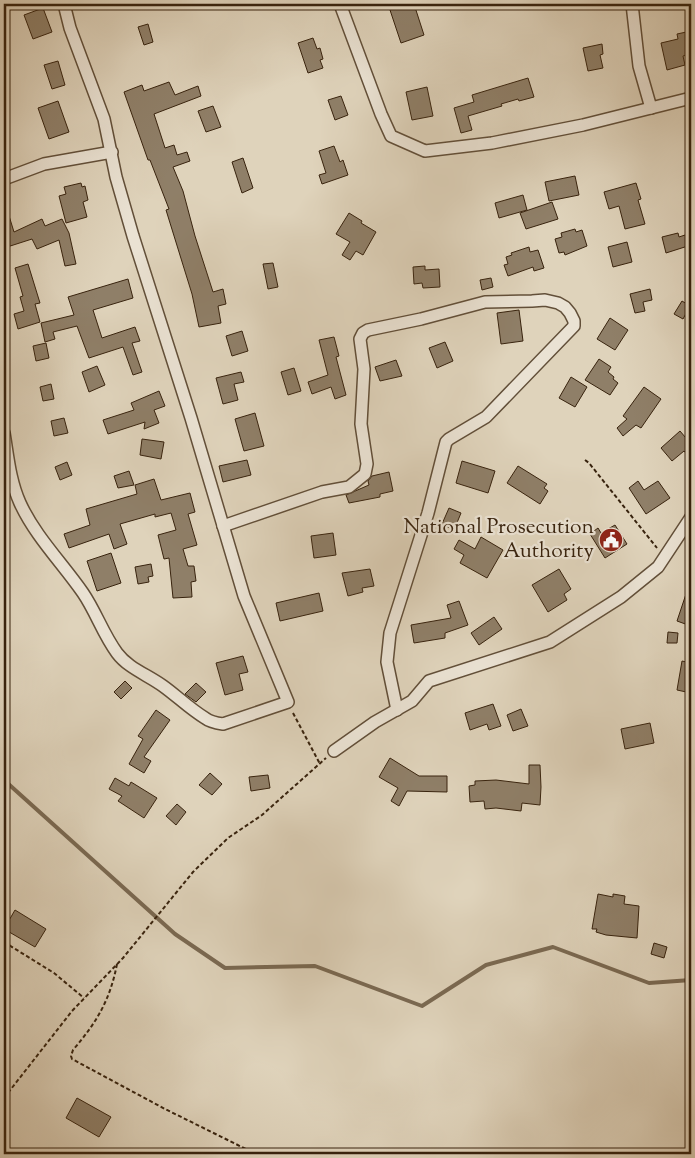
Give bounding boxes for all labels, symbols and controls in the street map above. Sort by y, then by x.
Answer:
place label: National Prosecution Authority [403,513,595,567]
public building icon: National Prosecution Authority [598,527,624,553]

